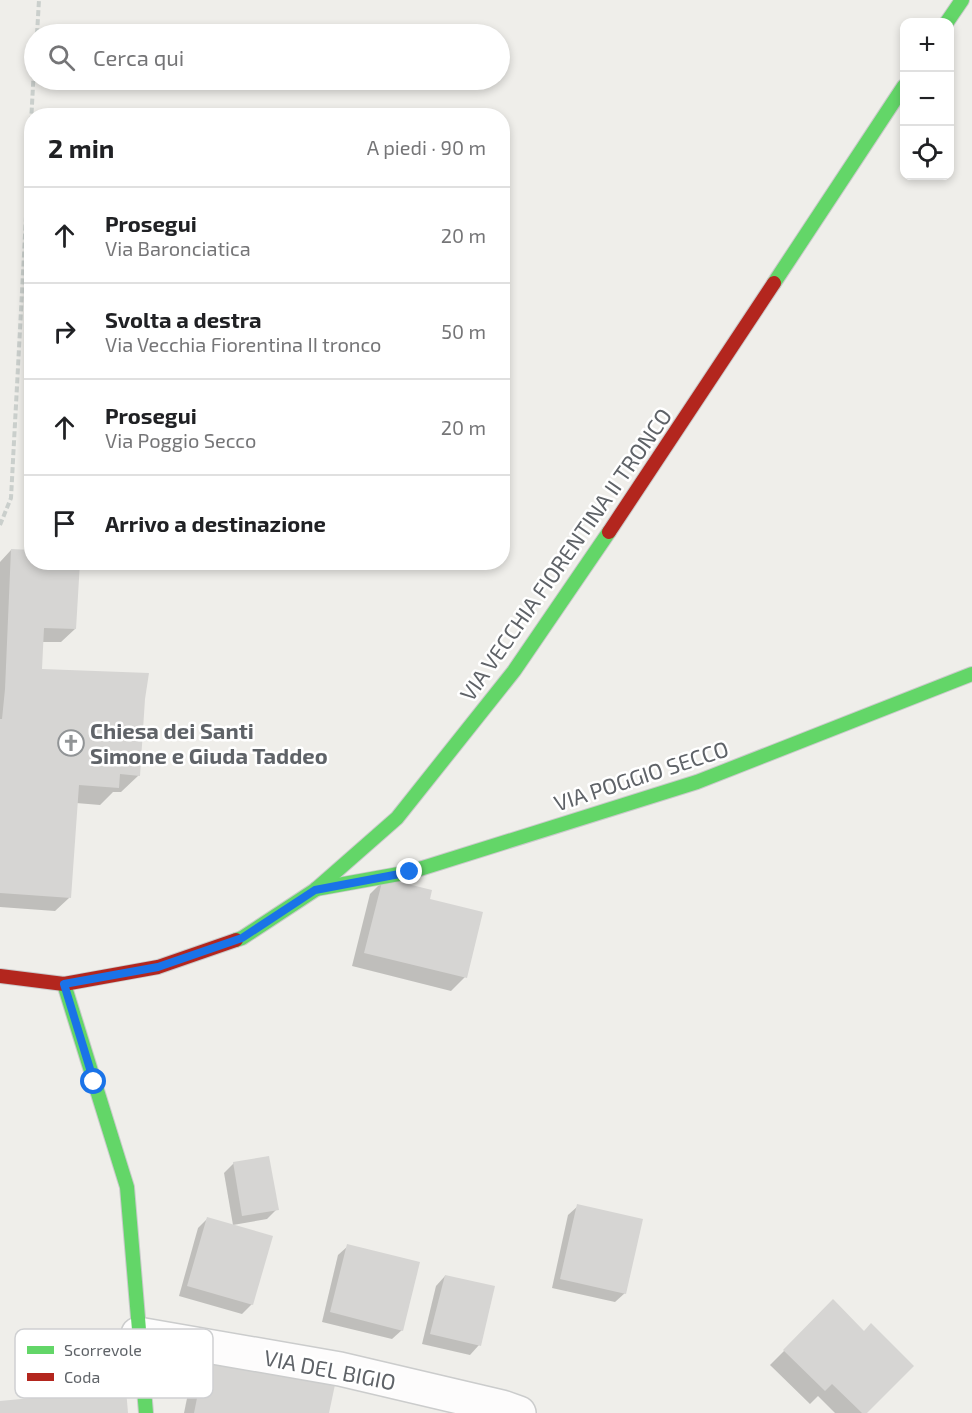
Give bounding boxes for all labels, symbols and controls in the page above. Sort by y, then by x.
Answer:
map controls [900,18,954,180]
button: + [900,18,954,72]
search box [24,24,510,90]
icon: search [45,41,78,74]
text: Cerca qui [93,44,184,70]
button: − [900,72,954,126]
button: locate [900,126,954,180]
text: 2 min [48,132,114,163]
text: A piedi · 90 m [367,135,486,159]
text: Prosegui [105,210,197,236]
icon: ahead [48,219,81,252]
text: 20 m [441,223,486,247]
text: Via Baronciatica [105,236,251,260]
text: Svolta a destra [105,306,262,332]
icon: right [48,315,81,348]
text: 50 m [441,319,486,343]
text: Via Vecchia Fiorentina II tronco [105,332,381,356]
text: Prosegui [105,402,197,428]
street label: VIA VECCHIA FIORENTINA II TRONCO [454,403,676,705]
icon: ahead [48,411,81,444]
text: 20 m [441,415,486,439]
text: Via Poggio Secco [105,428,256,452]
icon: arrive [48,507,81,540]
text: Arrivo a destinazione [105,510,326,536]
place label: Chiesa dei Santi Simone e Giuda Taddeo [90,717,328,768]
church icon: Chiesa dei Santi Simone e Giuda Taddeo [56,728,86,758]
street label: VIA POGGIO SECCO [551,735,731,815]
route end [396,858,422,884]
route start [80,1068,106,1094]
legend [15,1329,213,1398]
text: Scorrevole [64,1340,142,1359]
street label: VIA DEL BIGIO [262,1343,398,1395]
text: Coda [64,1367,100,1386]

